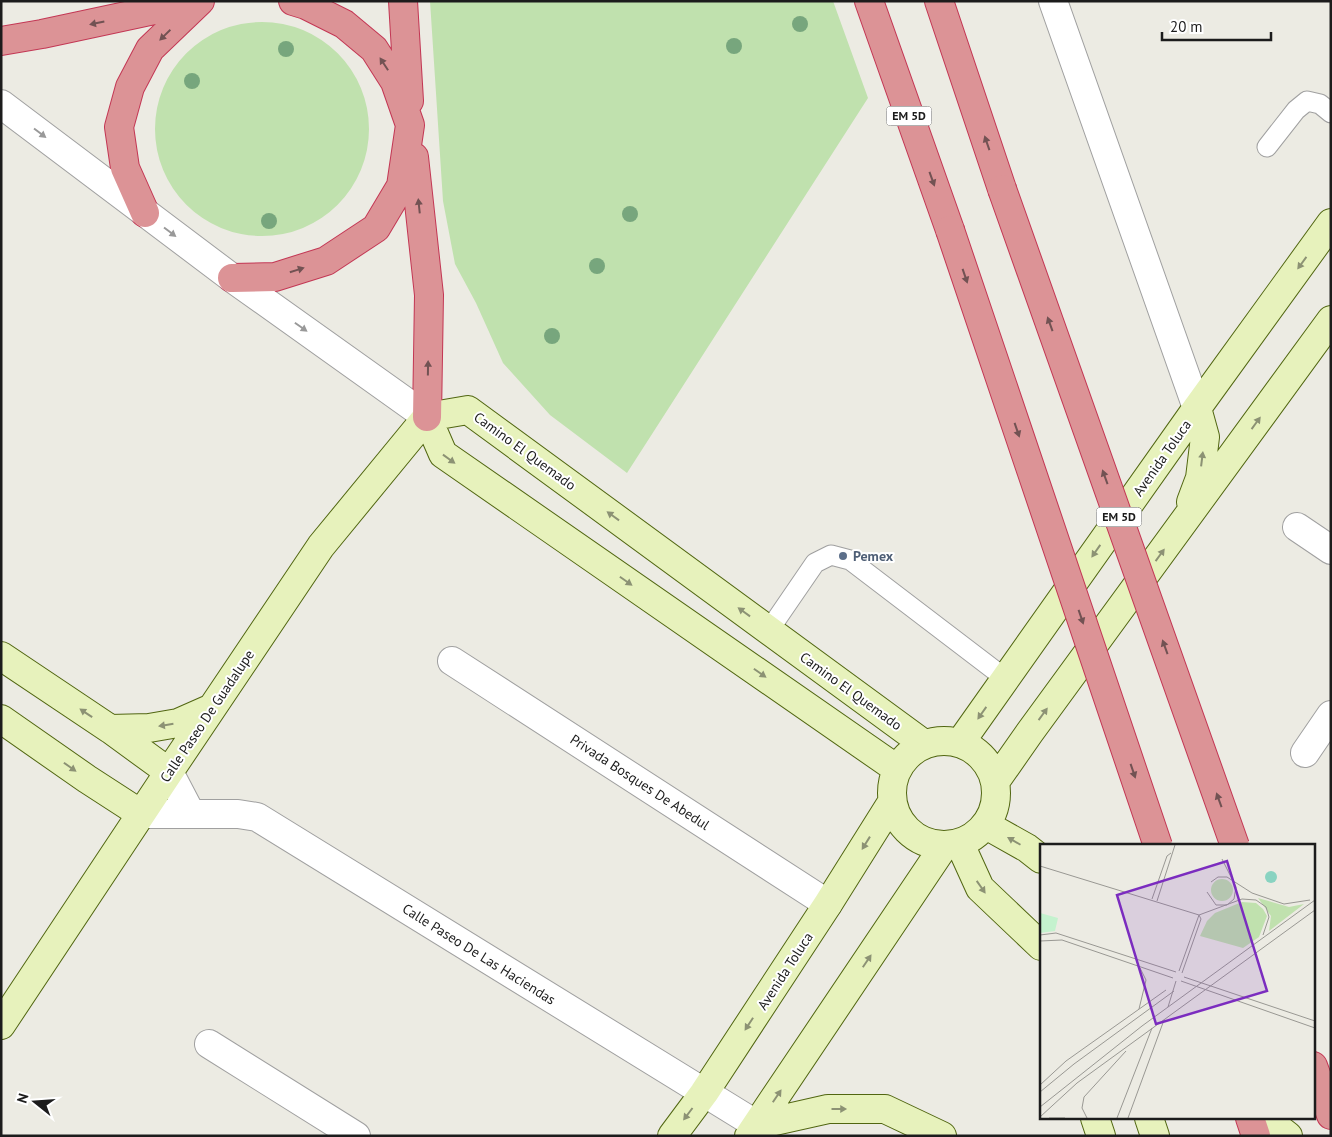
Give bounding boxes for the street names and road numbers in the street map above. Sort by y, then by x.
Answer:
road number: EM 5D [886,106,932,125]
street label: Camino El Quemado [471,408,579,494]
street label: Avenida Toluca [1129,416,1195,500]
road number: EM 5D [1096,508,1142,526]
street label: Calle Paseo De Guadalupe [156,646,258,786]
street label: Camino El Quemado [797,648,905,734]
street label: Privada Bosques De Abedul [567,730,713,834]
street label: Calle Paseo De Las Haciendas [399,899,559,1009]
street label: Avenida Toluca [753,929,817,1013]

